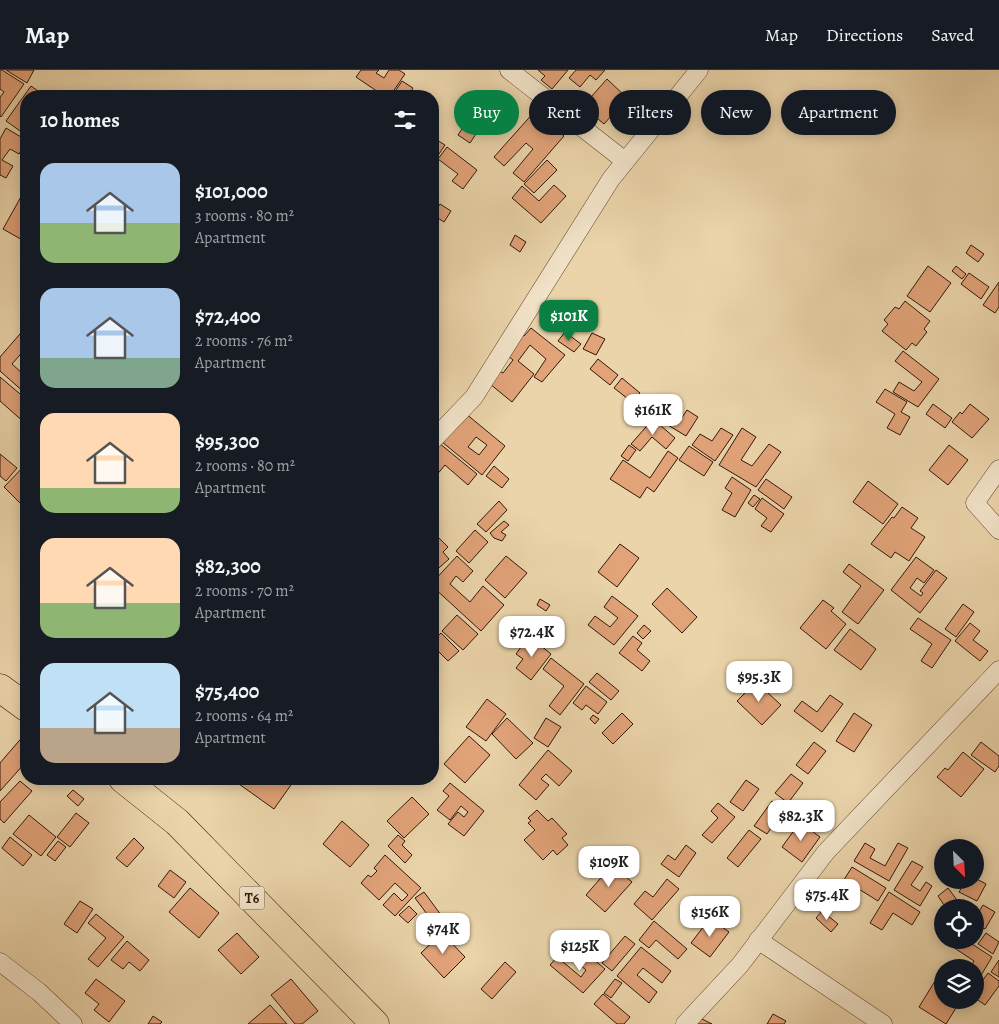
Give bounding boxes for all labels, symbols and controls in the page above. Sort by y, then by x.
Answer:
text: Map [25,19,69,51]
text: Map [765,23,798,47]
text: Directions [826,23,903,47]
text: Saved [931,23,974,47]
chip: Buy [454,90,519,135]
chip: Rent [529,90,599,135]
chip: Filters [609,90,691,135]
chip: New [701,90,771,135]
chip: Apartment [781,90,896,135]
text: 10 homes [40,106,120,134]
icon: filters [391,106,419,134]
text: $101,000 [195,177,268,205]
icon: home [80,183,140,243]
text: 3 rooms · 80 m² [195,205,294,227]
text: Apartment [195,227,266,249]
pin: $101K [534,300,604,342]
text: $72,400 [195,302,261,330]
text: $101K [550,305,588,327]
icon: home [80,308,140,368]
text: 2 rooms · 76 m² [195,330,293,352]
text: Apartment [195,352,266,374]
pin: $161K [618,394,688,436]
text: $161K [635,399,671,421]
text: $95,300 [195,427,259,455]
icon: home [80,433,140,493]
text: 2 rooms · 80 m² [195,455,295,477]
text: Apartment [195,477,266,499]
text: $82,300 [195,552,261,580]
icon: home [80,558,140,618]
text: 2 rooms · 70 m² [195,580,294,602]
text: Apartment [195,602,266,624]
pin: $72.4K [491,616,573,658]
text: $72.4K [510,621,554,643]
pin: $95.3K [718,660,800,703]
text: $95.3K [737,666,781,688]
text: $75,400 [195,677,259,705]
icon: home [80,683,140,743]
text: 2 rooms · 64 m² [195,705,293,727]
text: Apartment [195,727,266,749]
pin: $82.3K [760,800,842,842]
text: $82.3K [779,805,823,827]
north arrow [934,839,984,889]
map controls [934,839,984,1009]
pin: $109K [574,846,644,888]
text: $109K [589,851,629,873]
pin: $75.4K [786,878,868,921]
text: $75.4K [805,884,849,906]
road number: T6 [240,886,264,910]
pin: $156K [675,896,745,938]
button: locate [934,899,984,949]
text: $156K [691,901,729,923]
pin: $74K [413,912,473,955]
text: $74K [427,918,459,940]
pin: $125K [545,930,615,972]
text: $125K [561,935,599,957]
button: layers [934,959,984,1009]

